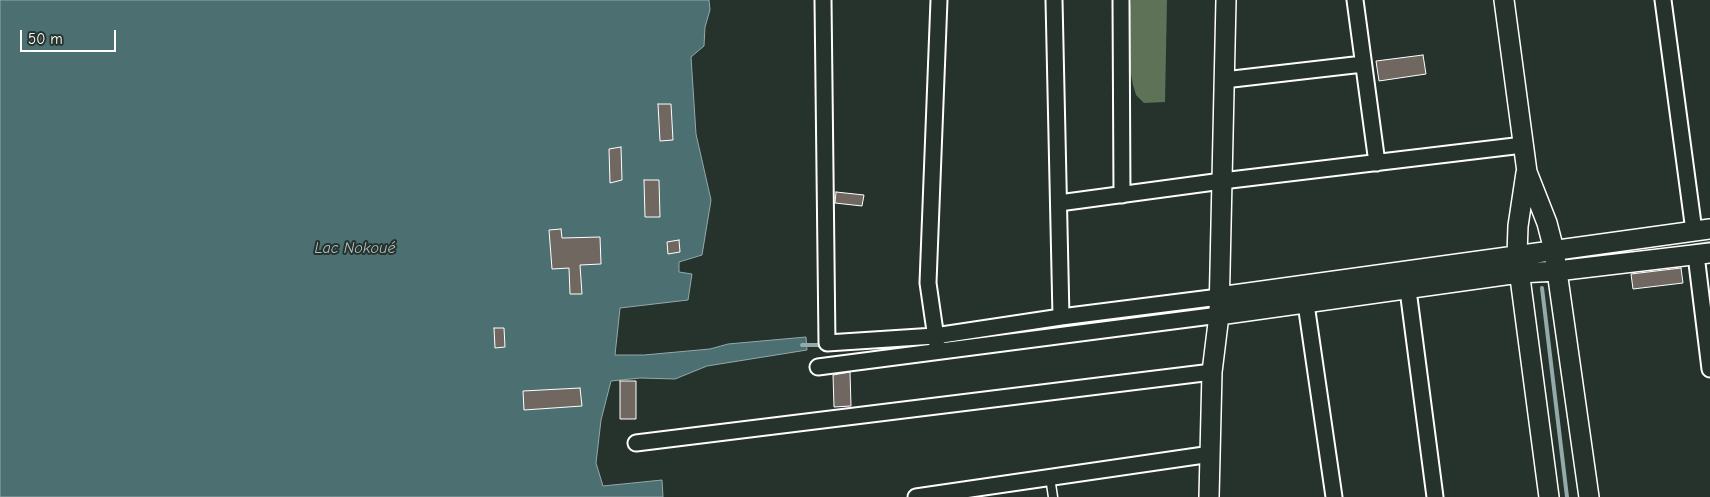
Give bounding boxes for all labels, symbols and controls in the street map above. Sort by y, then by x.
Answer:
scale bar [22,20,119,52]
text: 50 m [28,30,63,48]
water label: Lac Nokoué [315,238,395,258]

